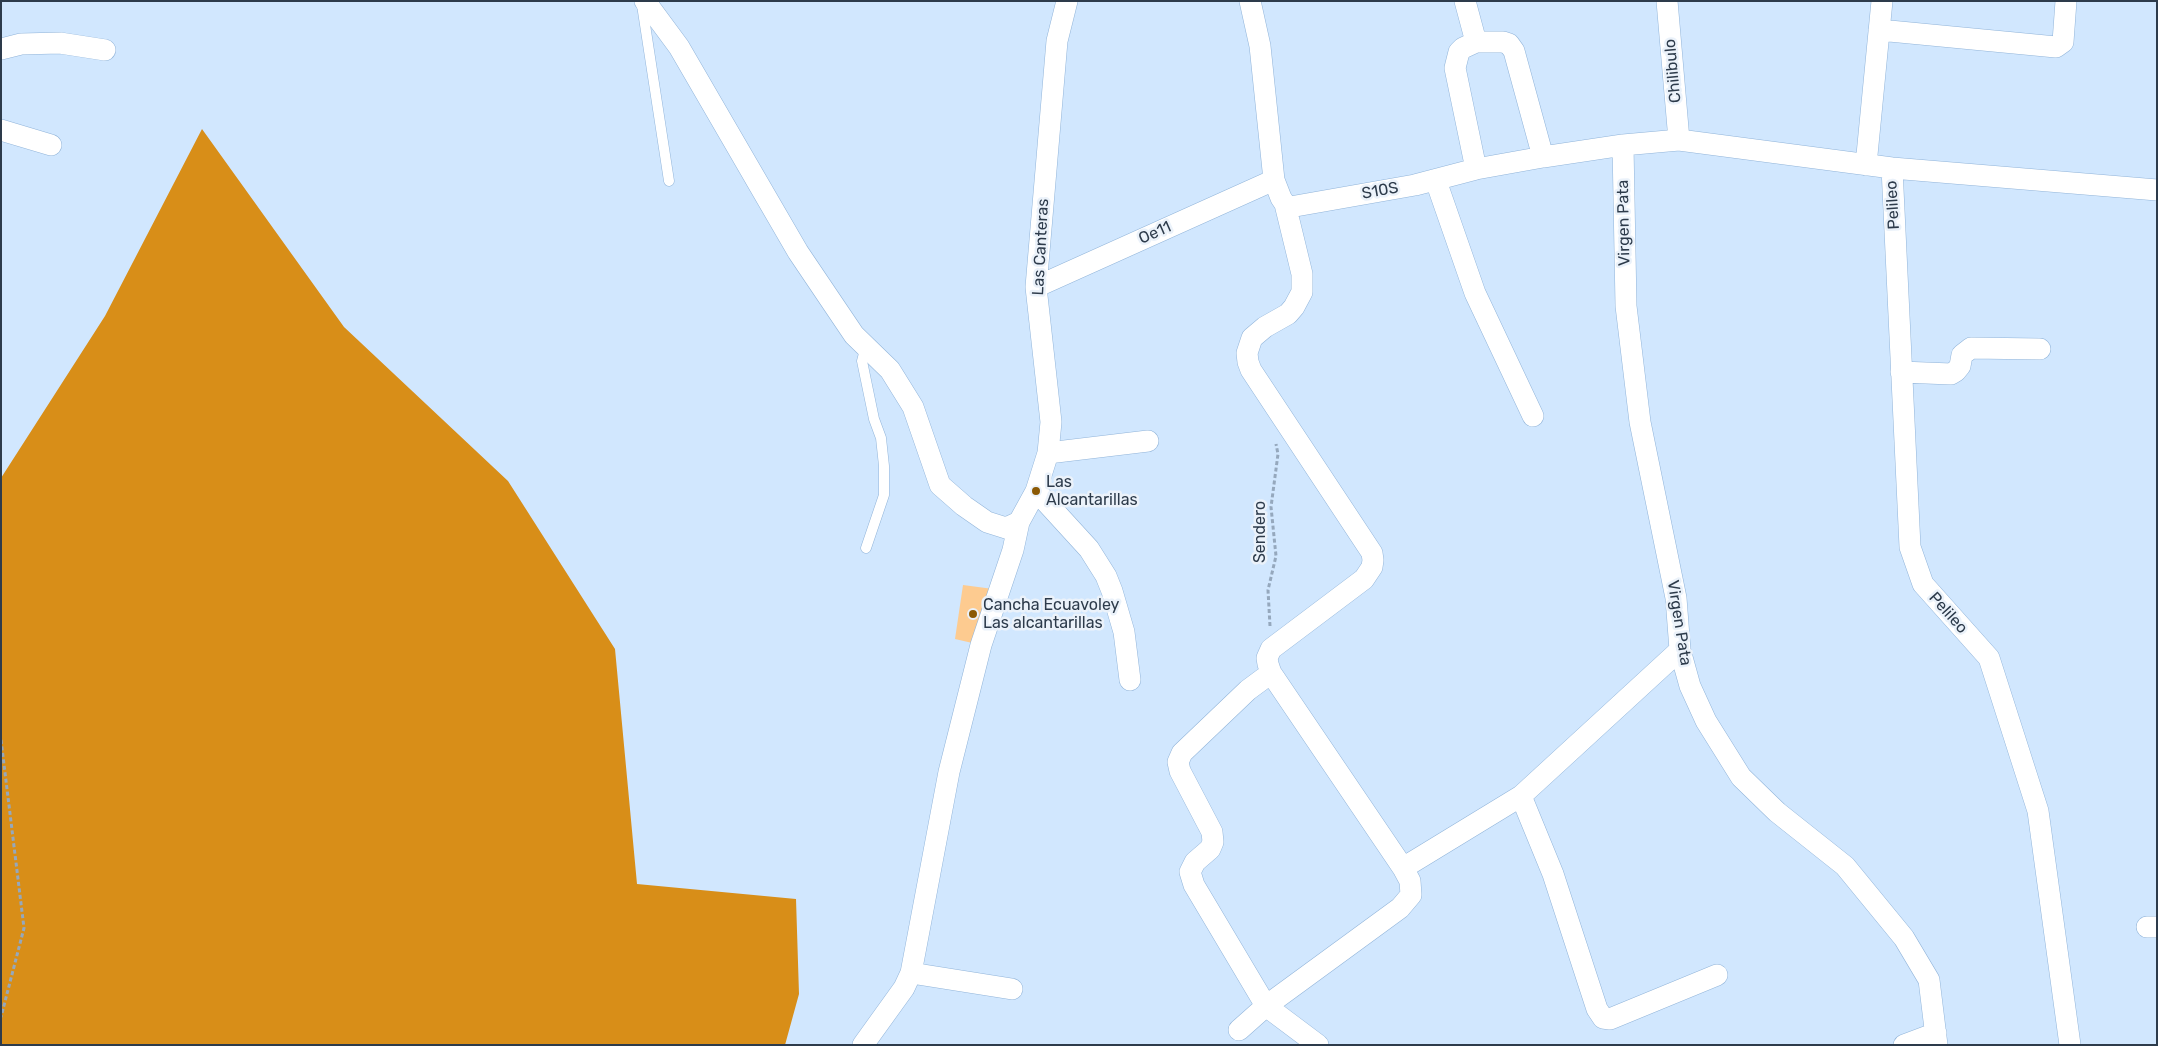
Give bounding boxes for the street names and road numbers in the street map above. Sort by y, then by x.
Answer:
street label: Chilibulo [1661,38,1685,104]
street label: S10S [1360,178,1400,204]
street label: Virgen Pata [1614,180,1634,266]
street label: Pelileo [1882,180,1904,230]
street label: Las Canteras [1029,198,1053,296]
street label: Oe11 [1136,217,1174,249]
street label: Sendero [1250,501,1270,563]
street label: Virgen Pata [1663,579,1695,667]
street label: Pelileo [1925,588,1971,638]

